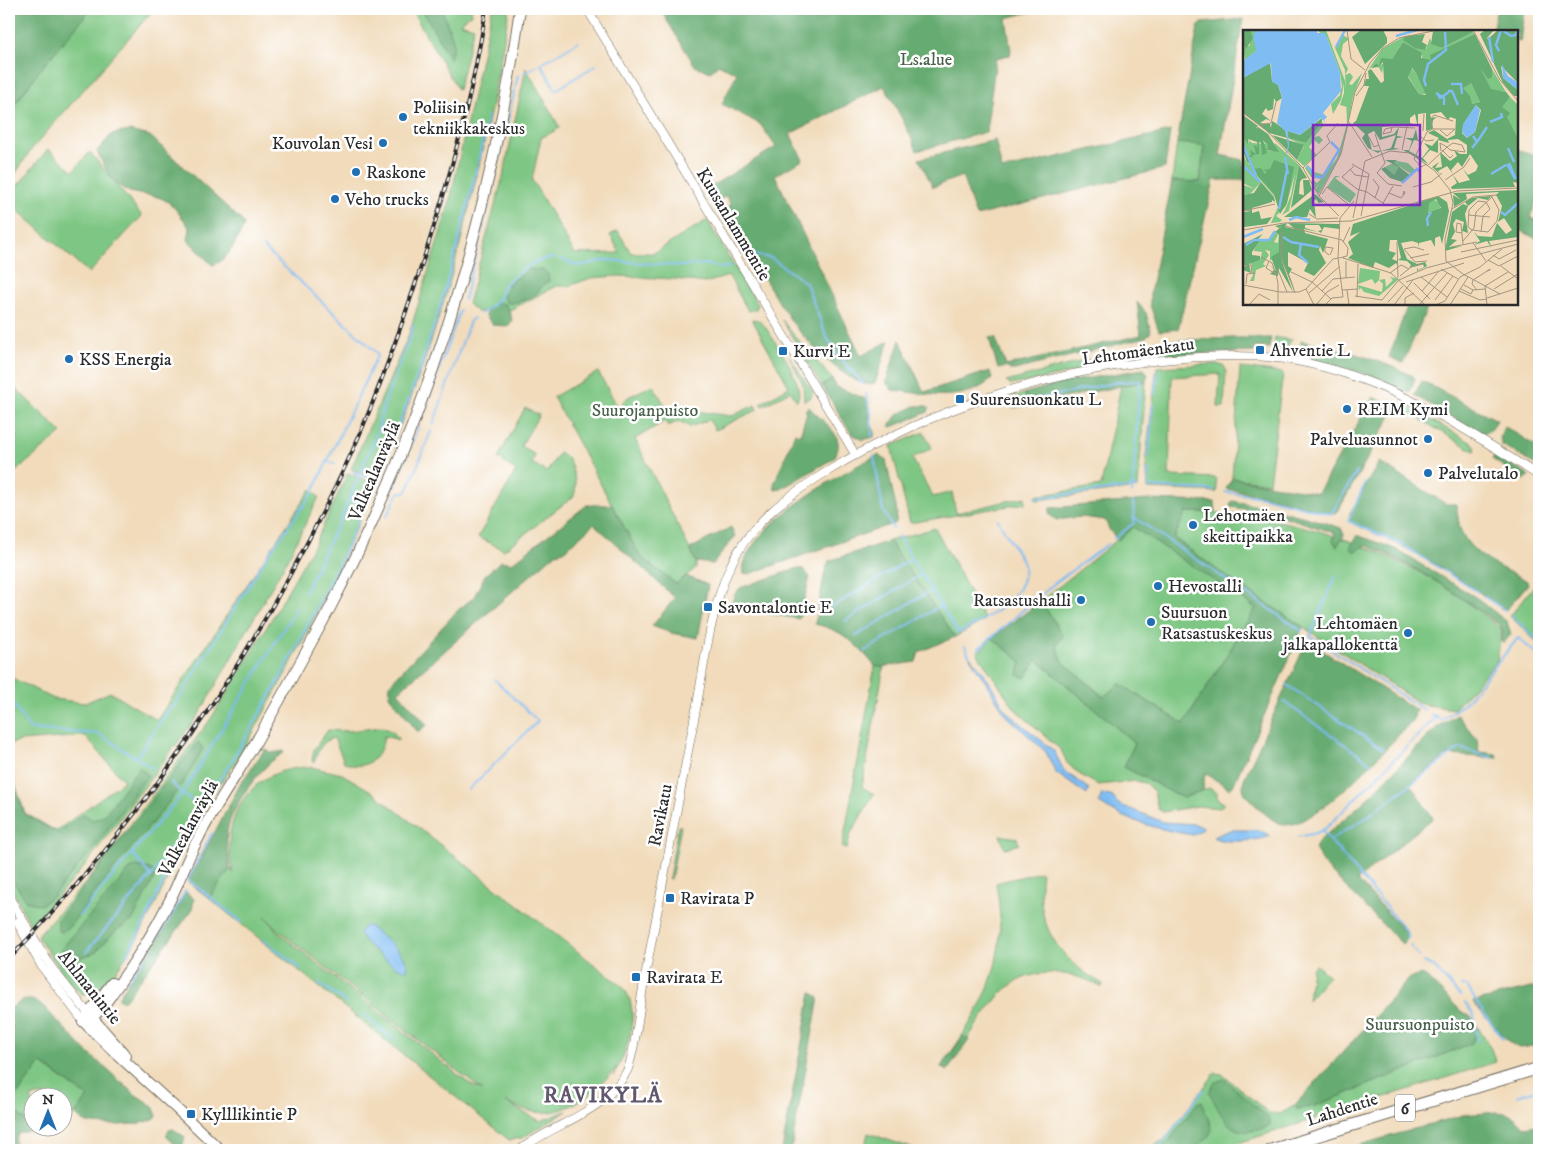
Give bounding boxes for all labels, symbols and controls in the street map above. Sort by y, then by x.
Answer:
inset map [1243,30,1518,305]
park label: Ls.alue [900,49,952,71]
place label: Poliisin tekniikkakeskus [413,97,525,140]
marker: Poliisin tekniikkakeskus [397,111,409,123]
place label: Kouvolan Vesi [272,133,373,155]
marker: Kouvolan Vesi [377,137,389,149]
place label: Raskone [366,162,426,184]
street label: Kuusanlammentie [691,164,775,285]
marker: Raskone [350,166,362,178]
place label: Veho trucks [344,189,429,211]
marker: Veho trucks [329,193,341,205]
street label: Lehtomäenkatu [1080,333,1196,371]
place label: Ahventie L [1270,340,1350,362]
place label: Kurvi E [793,341,851,363]
marker: Ahventie L [1254,344,1266,356]
marker: Kurvi E [777,345,789,357]
place label: KSS Energia [79,349,172,371]
marker: KSS Energia [63,353,75,365]
place label: Suurensuonkatu L [970,389,1101,411]
marker: Suurensuonkatu L [954,393,966,405]
place label: REIM Kymi [1357,399,1448,421]
park label: Suurojanpuisto [592,400,699,422]
marker: REIM Kymi [1341,403,1353,415]
street label: Valkealanväylä [344,418,406,526]
place label: Palveluasunnot [1310,429,1418,451]
marker: Palveluasunnot [1422,433,1434,445]
place label: Palvelutalo [1438,463,1518,485]
marker: Palvelutalo [1422,467,1434,479]
place label: Lehotmäen skeittipaikka [1203,505,1293,548]
marker: Lehotmäen skeittipaikka [1187,519,1199,531]
place label: Hevostalli [1168,576,1242,598]
marker: Hevostalli [1152,580,1164,592]
place label: Ratsastushalli [973,590,1071,612]
marker: Ratsastushalli [1075,594,1087,606]
place label: Savontalontie E [718,597,832,619]
marker: Savontalontie E [702,601,714,613]
place label: Suursuon Ratsastuskeskus [1161,602,1272,645]
place label: Lehtomäen jalkapallokenttä [1280,613,1399,656]
marker: Suursuon Ratsastuskeskus [1145,616,1157,628]
marker: Lehtomäen jalkapallokenttä [1402,627,1414,639]
street label: Valkealanväylä [154,776,224,881]
street label: Ravikatu [644,782,678,848]
place label: Ravirata P [680,888,754,910]
marker: Ravirata P [664,892,676,904]
street label: Ahlmanintie [53,946,126,1029]
place label: Ravirata E [646,967,723,989]
marker: Ravirata E [630,971,642,983]
park label: Suursuonpuisto [1365,1014,1475,1036]
district label: RAVIKYLÄ [544,1081,662,1109]
north arrow [22,1086,72,1136]
street label: Lahdentie [1304,1088,1381,1132]
text: N [42,1091,54,1109]
road number: 6 [1395,1094,1415,1122]
place label: Kylllikintie P [201,1104,297,1126]
marker: Kylllikintie P [185,1108,197,1120]

